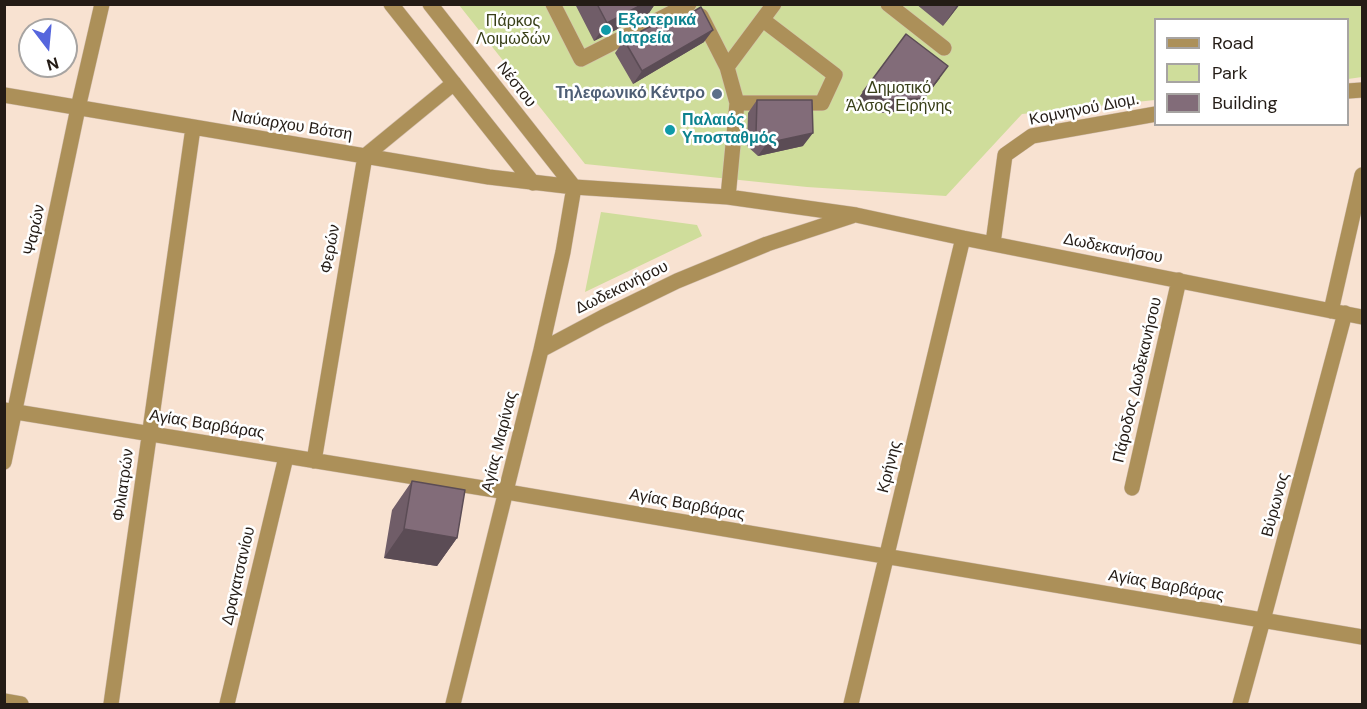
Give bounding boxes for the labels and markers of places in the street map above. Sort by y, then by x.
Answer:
place label: Εξωτερικά Ιατρεία [618,11,696,49]
marker: Εξωτερικά Ιατρεία [599,23,613,37]
place label: Τηλεφωνικό Κέντρο [555,84,705,104]
marker: Τηλεφωνικό Κέντρο [710,87,724,101]
place label: Παλαιός Υποσταθμός [682,111,777,149]
marker: Παλαιός Υποσταθμός [663,123,677,137]

